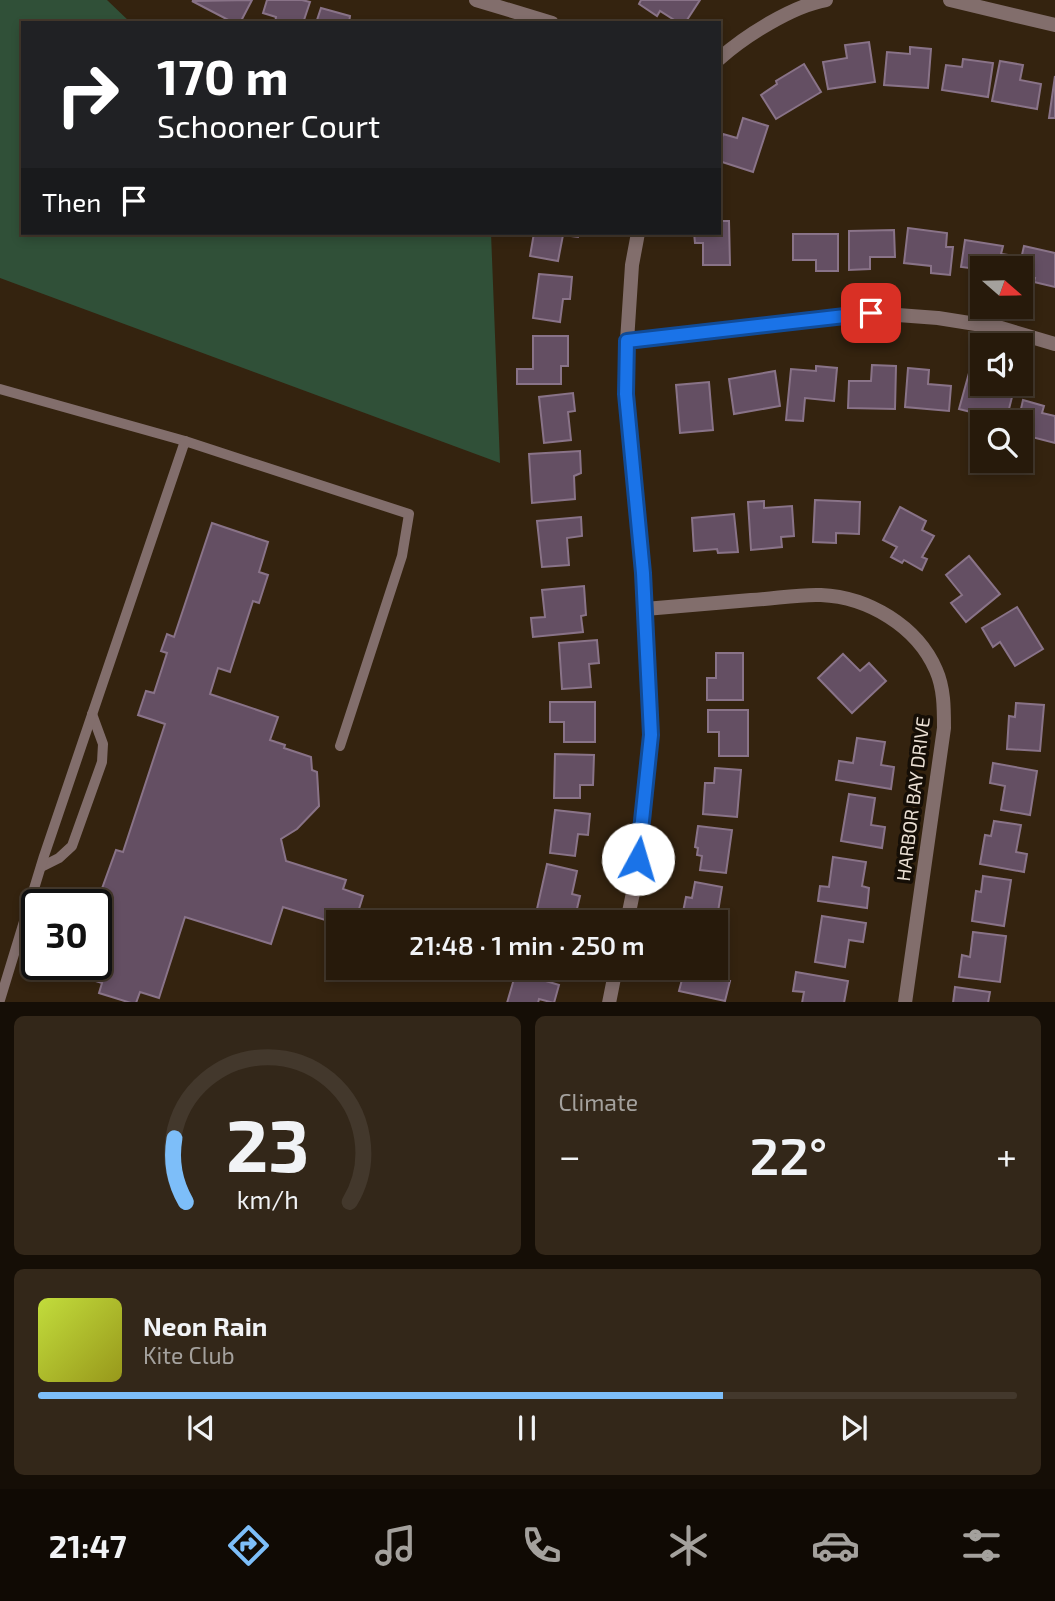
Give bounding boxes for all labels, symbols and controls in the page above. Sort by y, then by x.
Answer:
text: 170 m [157,46,289,105]
icon: right [42,49,133,140]
text: Schooner Court [157,106,380,144]
icon: arrive [115,182,153,220]
text: Then [42,186,101,217]
north arrow [970,256,1032,318]
map controls [970,256,1033,473]
pin [841,283,901,343]
icon: arrive [852,294,890,332]
button: sound [970,333,1033,396]
button: search [970,410,1033,473]
street label: HARBOR BAY DRIVE [891,715,934,882]
position arrow [601,822,675,896]
speed limit sign: 30 [21,889,112,980]
text: 21:48 · 1 min · 250 m [409,929,645,960]
text: Climate [559,1088,638,1116]
text: 23 [225,1099,309,1187]
text: 22° [749,1123,827,1185]
text: − [559,1132,581,1178]
text: + [996,1132,1017,1178]
text: km/h [236,1183,298,1213]
text: Neon Rain [143,1310,267,1341]
text: Kite Club [143,1341,235,1369]
icon: previous [182,1409,220,1447]
icon: pause [508,1409,546,1447]
icon: next [835,1409,873,1447]
icon: directions [224,1521,273,1570]
icon: music [371,1521,420,1570]
icon: phone [517,1521,566,1570]
icon: climate [664,1521,713,1570]
icon: car [811,1521,860,1570]
icon: filters [957,1521,1006,1570]
text: 21:47 [49,1526,127,1564]

